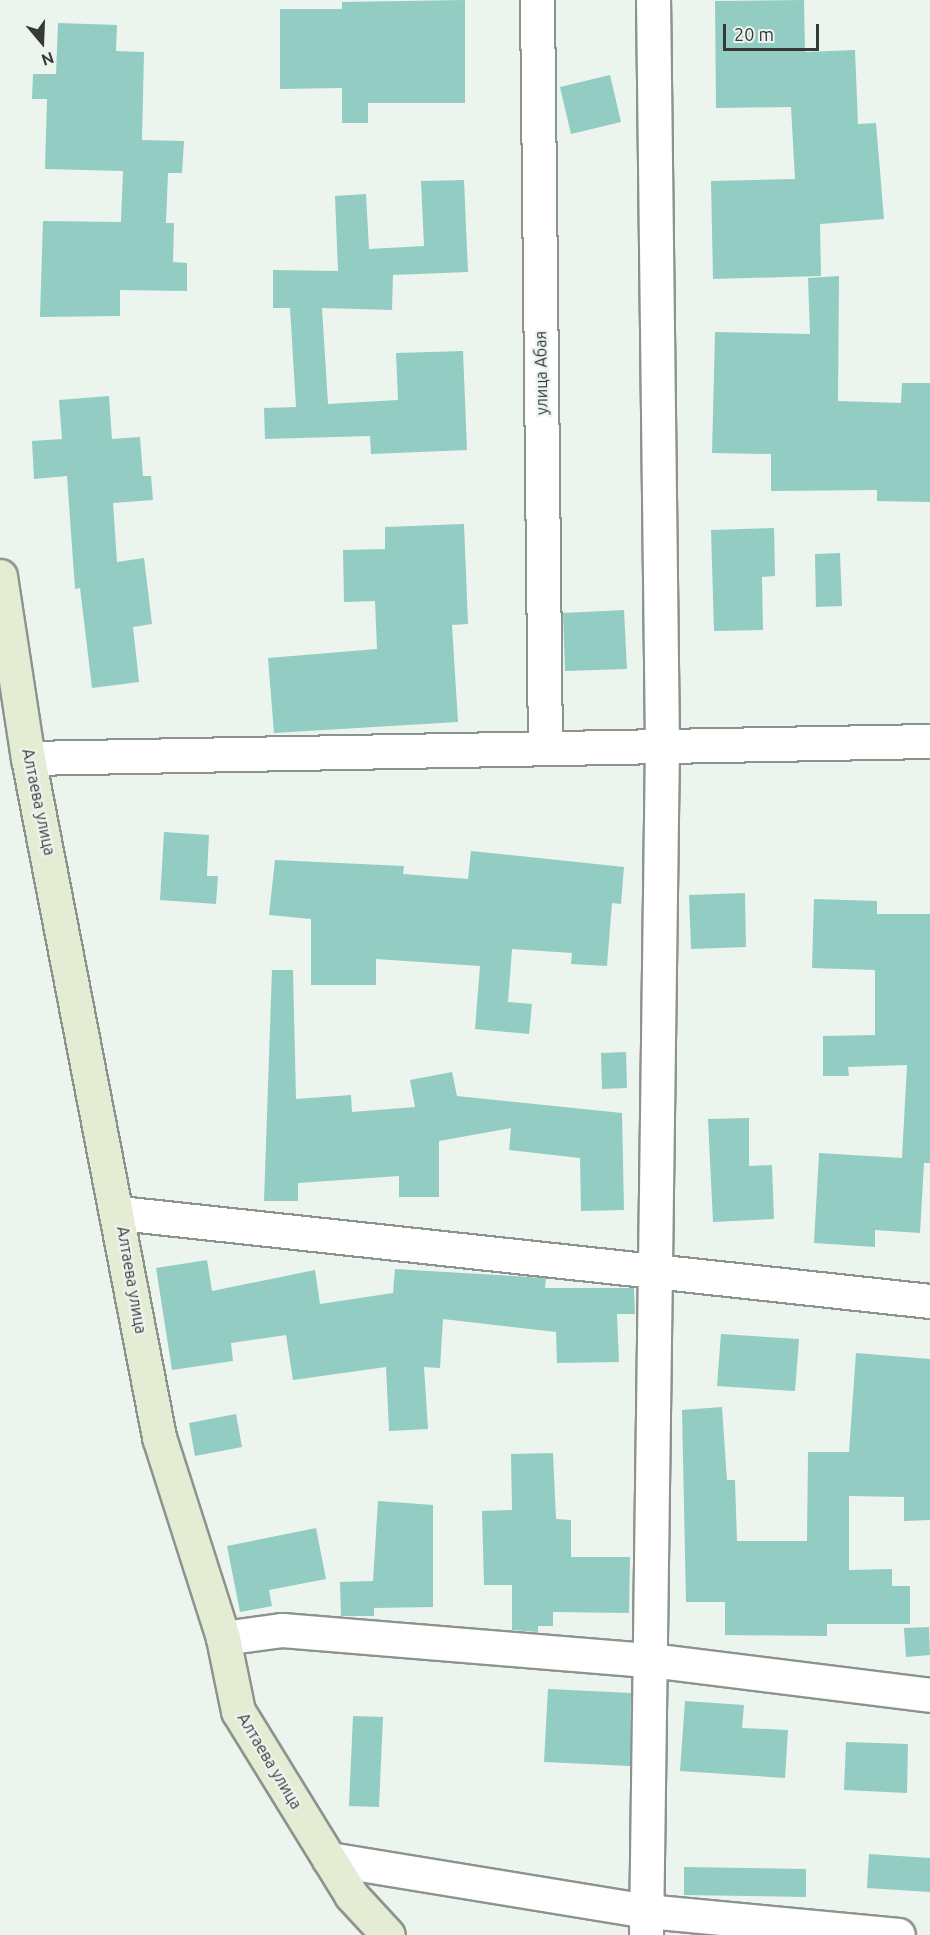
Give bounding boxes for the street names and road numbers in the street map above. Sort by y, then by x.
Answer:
street label: улица Абая [531,331,551,415]
street label: Алтаева улица [18,747,60,857]
street label: Алтаева улица [113,1225,151,1335]
street label: Алтаева улица [234,1709,306,1813]

